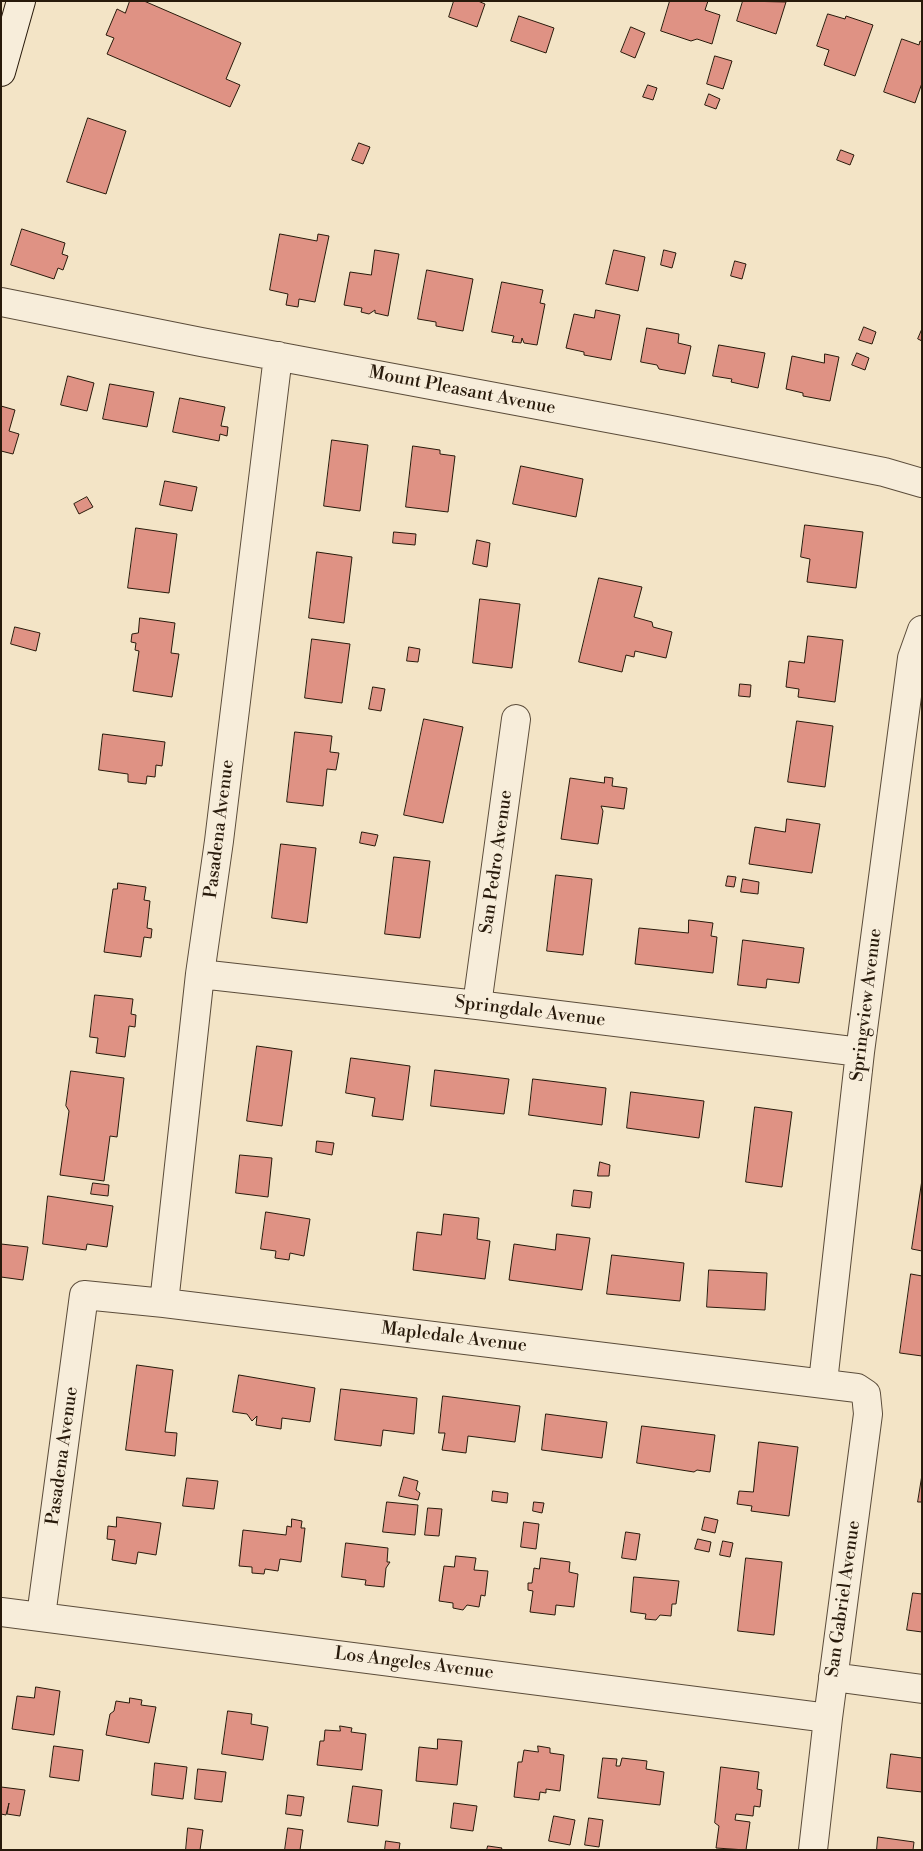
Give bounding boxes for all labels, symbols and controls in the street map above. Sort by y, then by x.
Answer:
street label: Mount Pleasant Avenue [367,362,557,420]
street label: Pasadena Avenue [201,758,239,900]
street label: San Pedro Avenue [476,789,518,935]
street label: Springview Avenue [847,927,887,1083]
street label: Springdale Avenue [453,992,607,1032]
street label: Mapledale Avenue [380,1318,528,1358]
street label: Pasadena Avenue [43,1385,83,1527]
street label: San Gabriel Avenue [822,1519,866,1679]
street label: Los Angeles Avenue [333,1644,495,1684]

